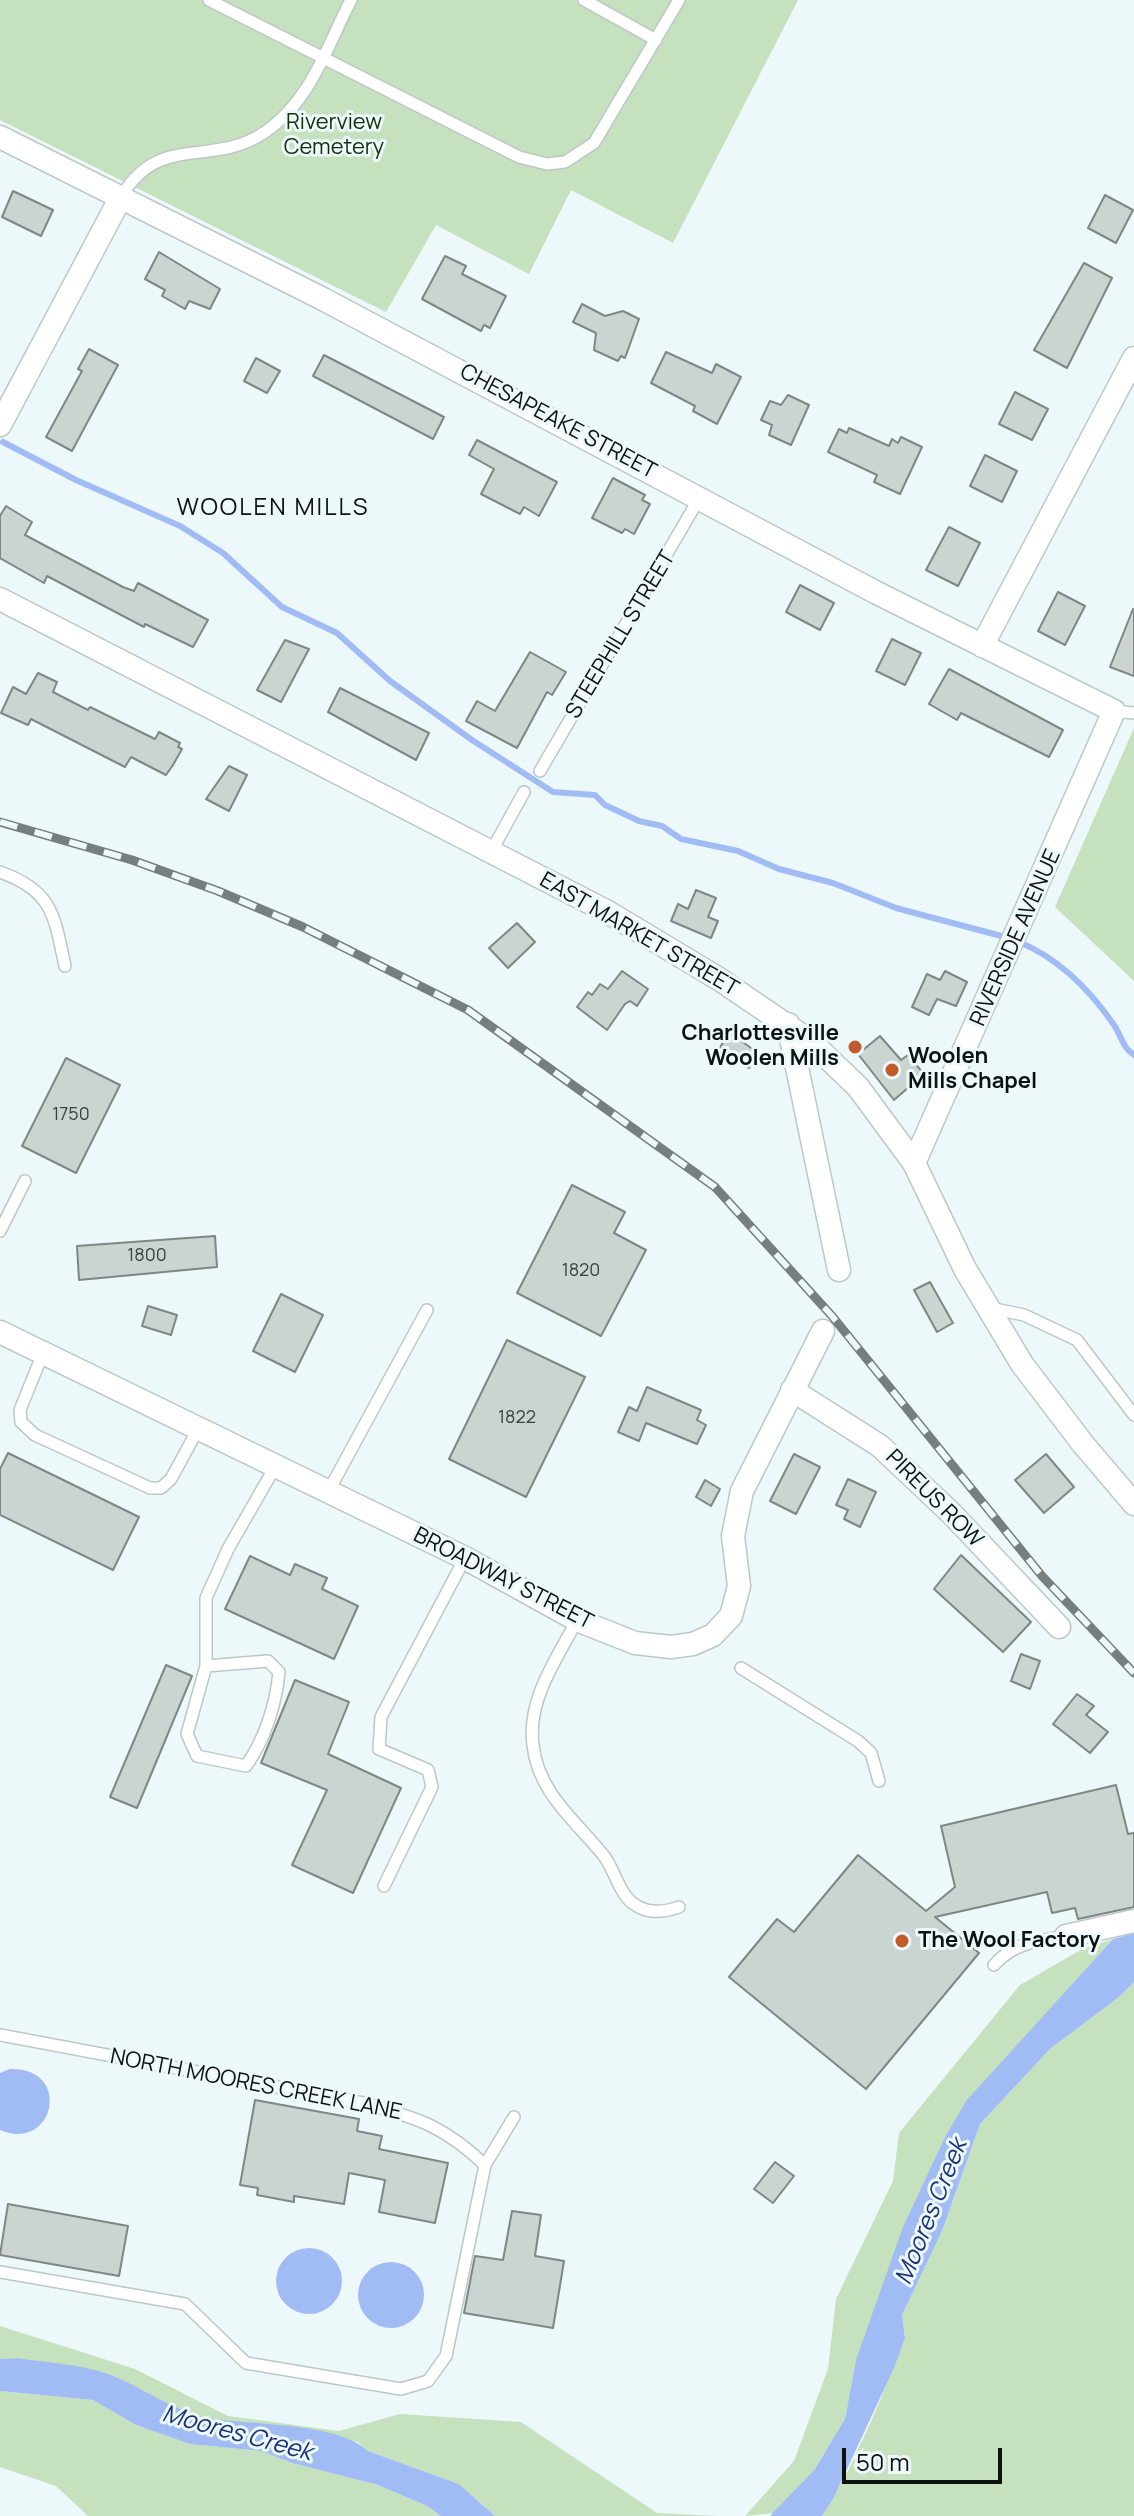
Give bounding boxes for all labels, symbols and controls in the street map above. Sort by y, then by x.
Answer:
park label: Riverview Cemetery [284,110,384,162]
street label: CHESAPEAKE STREET [455,359,661,485]
district label: WOOLEN MILLS [177,494,369,522]
street label: STEEPHILL STREET [561,546,681,724]
street label: RIVERSIDE AVENUE [965,846,1067,1030]
street label: EAST MARKET STREET [535,867,743,1003]
place label: Charlottesville Woolen Mills [681,1021,839,1072]
marker: Charlottesville Woolen Mills [846,1038,864,1056]
place label: Woolen Mills Chapel [908,1044,1037,1096]
marker: Woolen Mills Chapel [883,1061,901,1079]
house number: 1750 [52,1104,90,1126]
house number: 1800 [127,1245,167,1267]
house number: 1820 [562,1260,600,1282]
house number: 1822 [498,1407,536,1429]
street label: PIREUS ROW [880,1445,988,1553]
street label: BROADWAY STREET [409,1522,597,1636]
place label: The Wool Factory [918,1928,1100,1954]
marker: The Wool Factory [893,1932,911,1950]
street label: NORTH MOORES CREEK LANE [108,2044,404,2126]
water label: Moores Creek [890,2135,974,2289]
water label: Moores Creek [159,2400,315,2468]
scale bar [846,2432,1006,2482]
text: 50 m [856,2445,910,2478]

